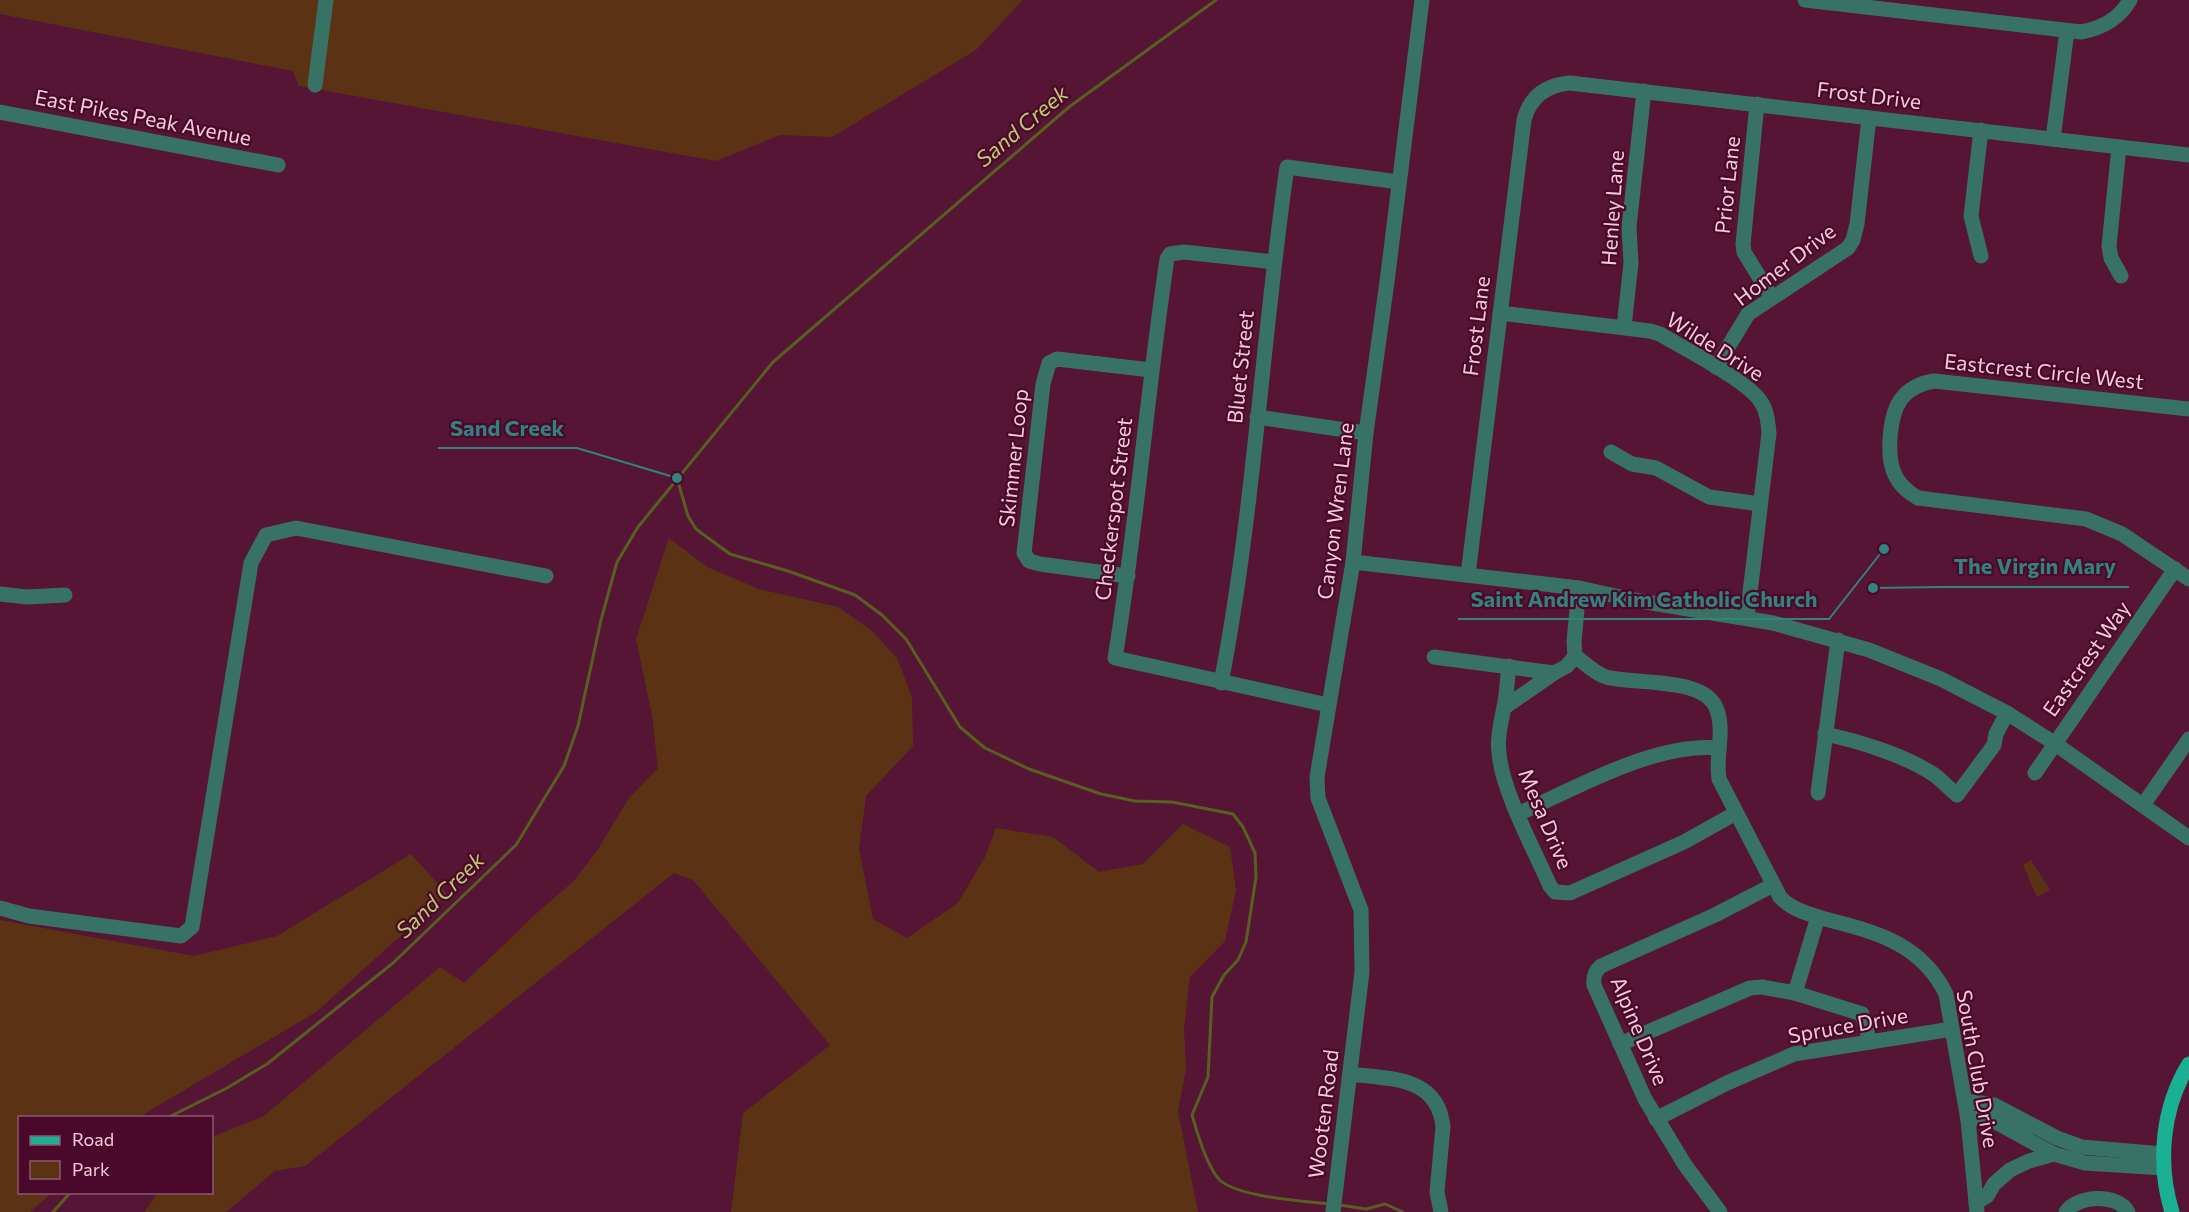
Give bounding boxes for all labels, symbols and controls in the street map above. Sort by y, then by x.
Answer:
street label: Frost Drive [1816,76,1923,113]
water label: Sand Creek [970,78,1074,172]
street label: East Pikes Peak Avenue [33,83,254,150]
street label: Prior Lane [1709,135,1744,235]
street label: Henley Lane [1595,149,1628,267]
street label: Homer Drive [1728,217,1840,310]
street label: Frost Lane [1457,274,1494,377]
street label: Wilde Drive [1662,306,1769,386]
street label: Bluet Street [1221,309,1258,425]
street label: Eastcrest Circle West [1943,348,2145,393]
street label: Skimmer Loop [993,388,1032,528]
callout: Sand Creek [438,408,577,448]
text: Sand Creek [450,414,564,441]
street label: Checkerspot Street [1089,416,1136,602]
street label: Canyon Wren Lane [1311,421,1358,601]
callout: The Virgin Mary [1942,547,2129,587]
text: The Virgin Mary [1954,552,2116,579]
callout: Saint Andrew Kim Catholic Church [1458,579,1829,619]
text: Saint Andrew Kim Catholic Church [1470,585,1818,612]
street label: Eastcrest Way [2037,596,2135,721]
street label: Mesa Drive [1514,765,1579,872]
water label: Sand Creek [390,845,490,943]
street label: Alpine Drive [1606,972,1674,1088]
street label: South Club Drive [1952,988,2005,1150]
street label: Spruce Drive [1786,1002,1910,1047]
street label: Wooten Road [1302,1048,1343,1180]
legend [18,1116,213,1194]
text: Road [72,1128,114,1150]
text: Park [72,1158,110,1180]

